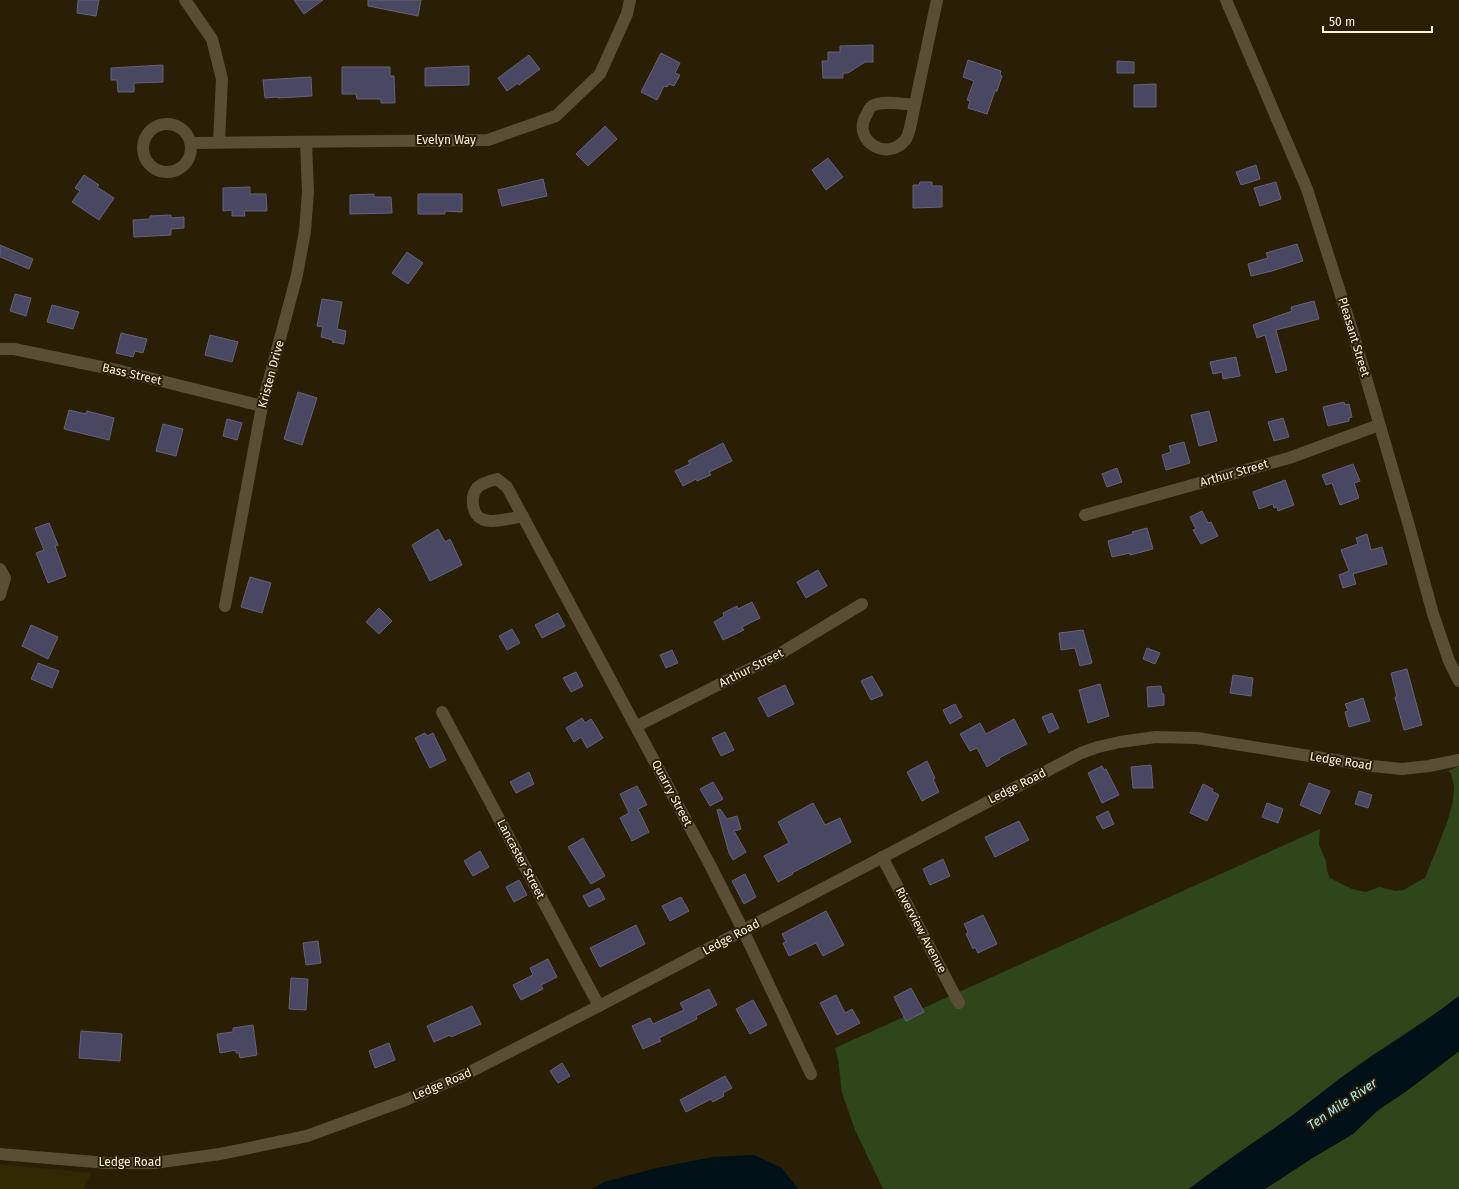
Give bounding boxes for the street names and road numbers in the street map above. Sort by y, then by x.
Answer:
street label: Evelyn Way [416,133,476,147]
street label: Pleasant Street [1335,296,1373,379]
street label: Kristen Drive [255,339,287,409]
street label: Bass Street [101,360,164,388]
street label: Arthur Street [1198,456,1270,489]
street label: Arthur Street [717,646,786,690]
street label: Ledge Road [1309,749,1373,773]
street label: Quarry Street [649,758,696,829]
street label: Ledge Road [986,765,1048,807]
street label: Lancaster Street [494,817,548,902]
street label: Riverview Avenue [892,885,950,975]
street label: Ledge Road [700,916,762,958]
street label: Ledge Road [410,1065,474,1103]
street label: Ledge Road [99,1155,161,1169]

